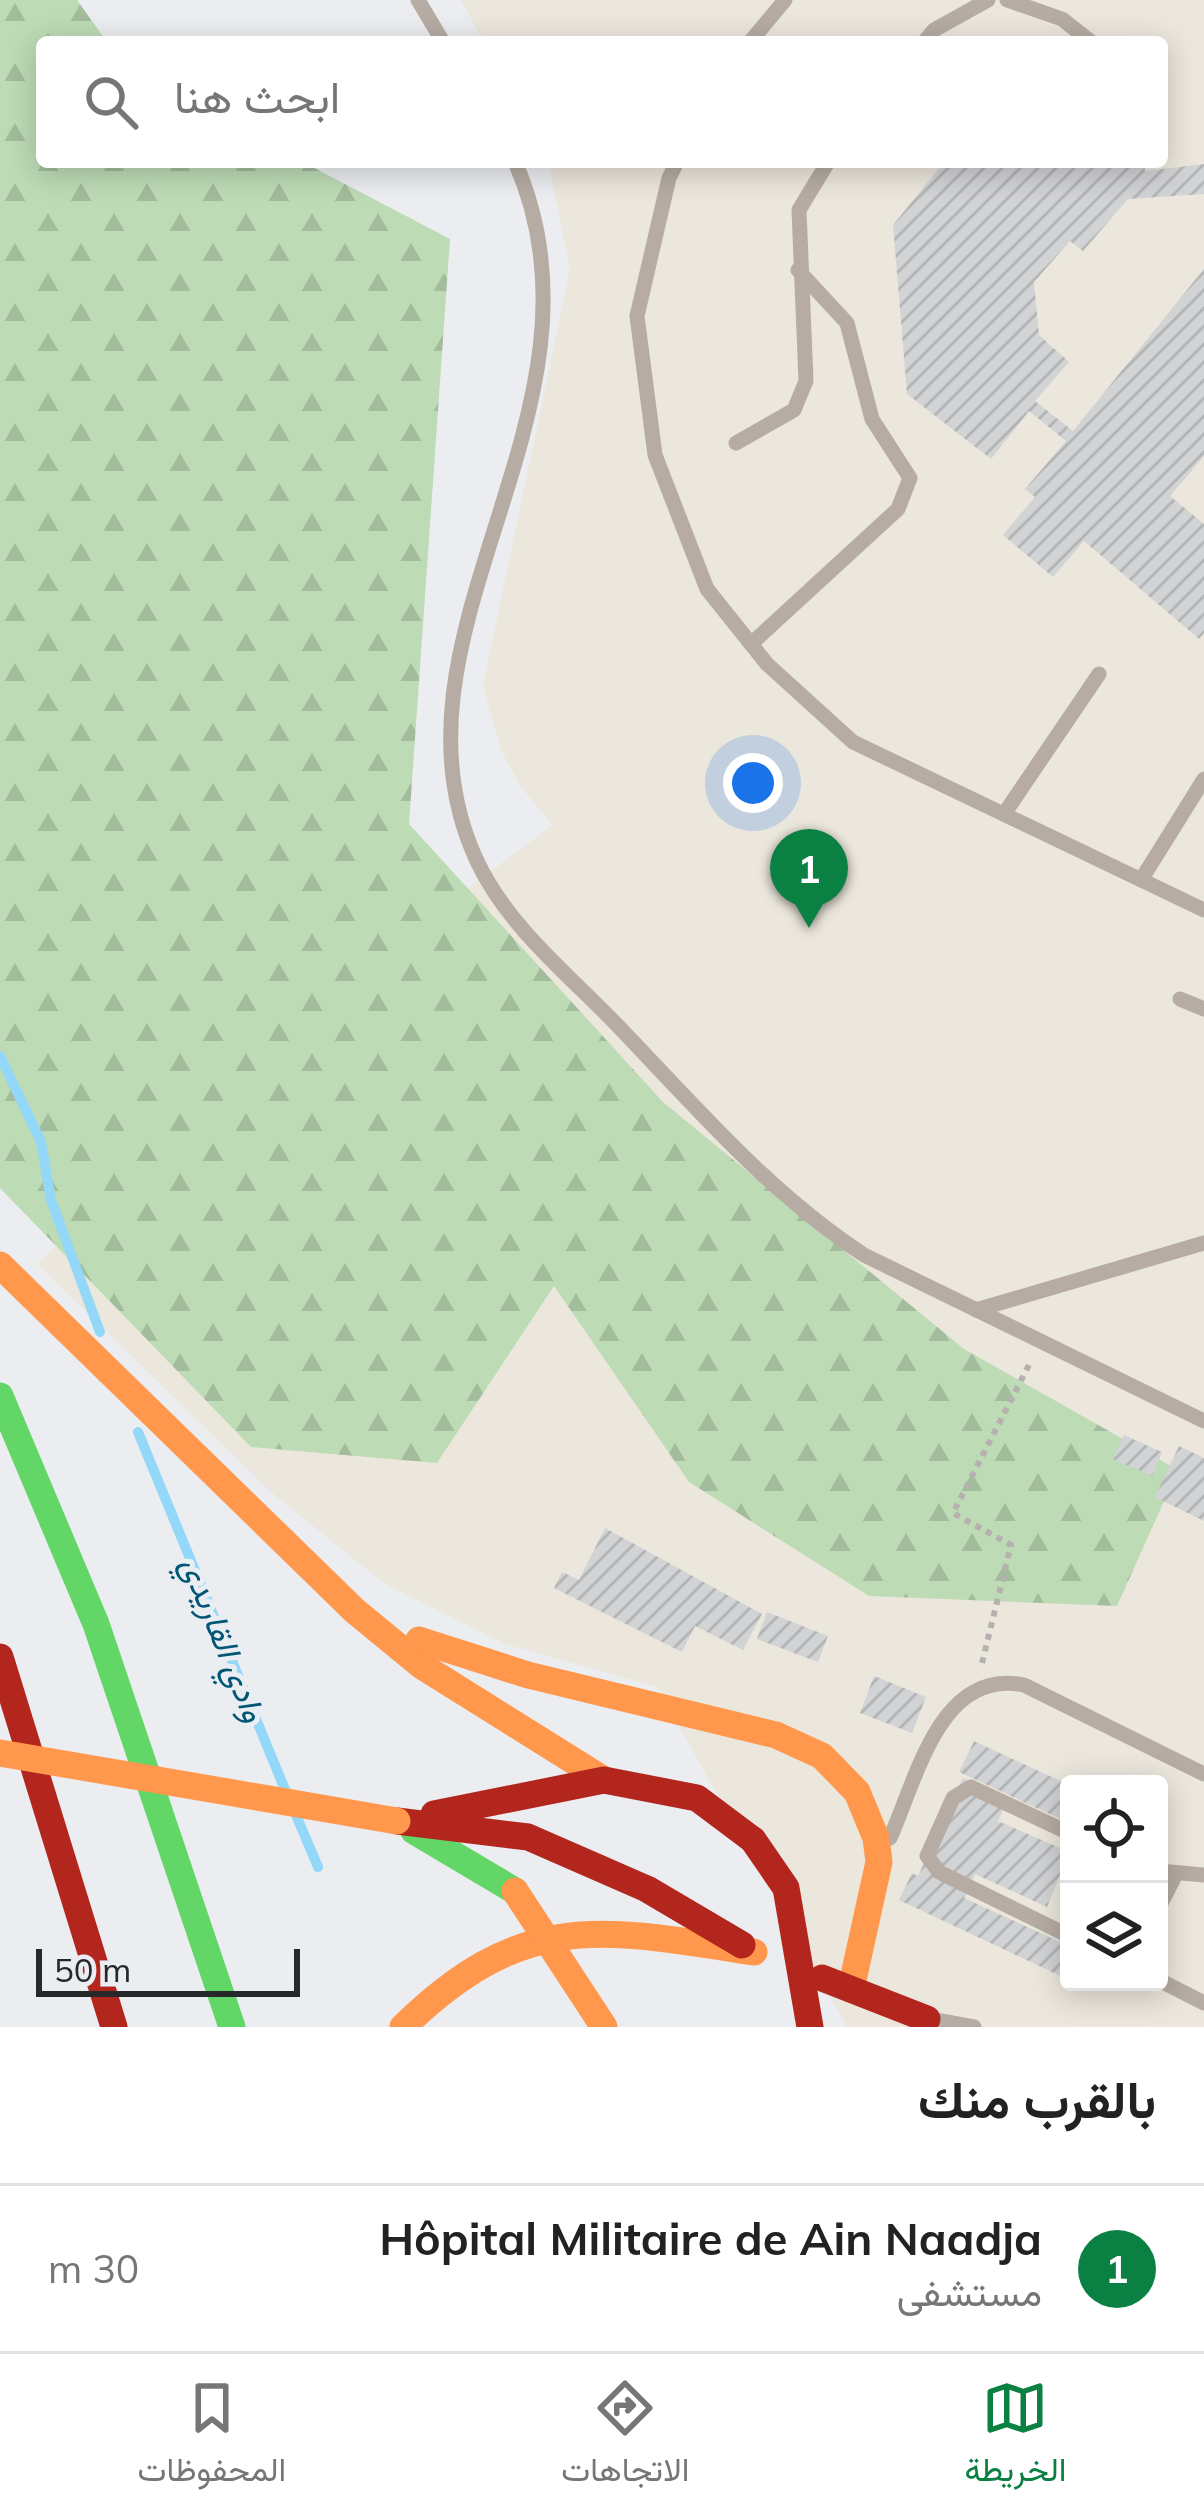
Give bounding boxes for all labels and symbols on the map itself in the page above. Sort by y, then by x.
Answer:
your location [723,753,783,813]
pin: 1 [770,829,848,928]
water label: وادي القاريدي [166,1550,276,1730]
scale bar [36,1943,300,1996]

